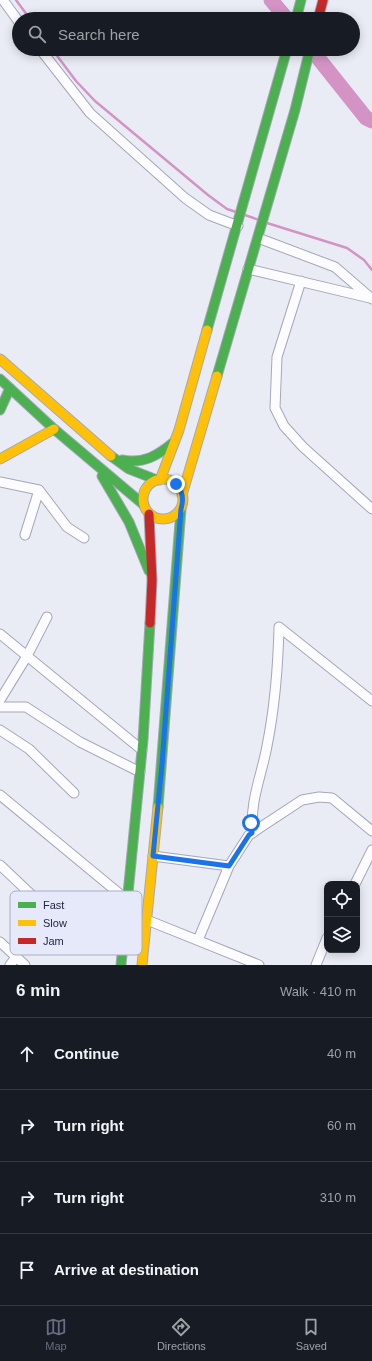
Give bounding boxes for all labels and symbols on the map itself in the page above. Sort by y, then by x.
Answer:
route end [167,475,185,493]
route start [242,814,260,832]
legend [10,891,142,955]
text: Fast [43,899,64,911]
text: Slow [43,917,67,929]
text: Jam [43,935,64,947]

